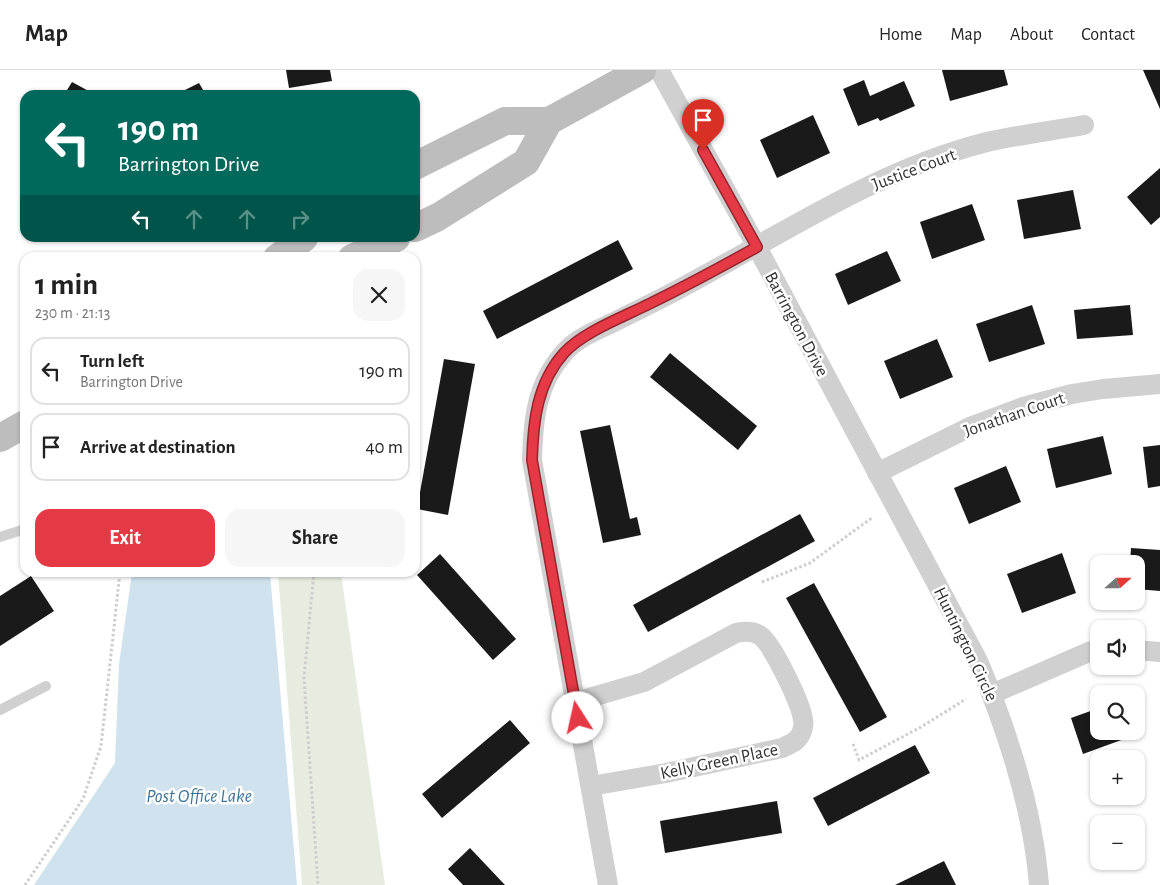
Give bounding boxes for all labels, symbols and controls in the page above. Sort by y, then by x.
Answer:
text: Map [25,22,68,46]
text: Home [879,26,922,44]
text: Map [950,26,982,44]
text: About [1010,26,1053,44]
text: Contact [1081,26,1135,44]
pin [682,99,724,150]
icon: arrive [689,106,717,134]
icon: left [35,110,100,175]
text: 190 m [118,112,199,147]
street label: Justice Court [870,146,959,194]
text: Barrington Drive [118,153,259,175]
icon: left [127,205,155,233]
icon: ahead [180,205,208,233]
icon: ahead [233,205,261,233]
icon: right [286,205,314,233]
button: close [353,269,405,321]
street label: Barrington Drive [761,269,831,380]
text: 1 min [35,270,98,300]
text: 230 m · 21:13 [35,305,110,321]
text: Turn left [80,352,144,371]
icon: left [37,357,65,385]
text: 190 m [359,362,403,381]
text: Barrington Drive [80,374,183,390]
street label: Jonathan Court [962,389,1067,441]
icon: arrive [37,433,65,461]
text: Arrive at destination [80,438,236,457]
text: 40 m [365,438,403,457]
button: Exit [35,509,215,567]
button: Share [225,509,405,567]
north arrow [1090,555,1145,610]
map controls [1090,555,1145,870]
street label: Huntington Circle [930,585,1000,704]
button: sound [1090,620,1145,675]
button: search [1090,685,1145,740]
position arrow [551,691,603,743]
street label: Kelly Green Place [659,741,780,783]
button: + [1090,750,1145,805]
water label: Post Office Lake [146,787,252,806]
button: − [1090,815,1145,870]

